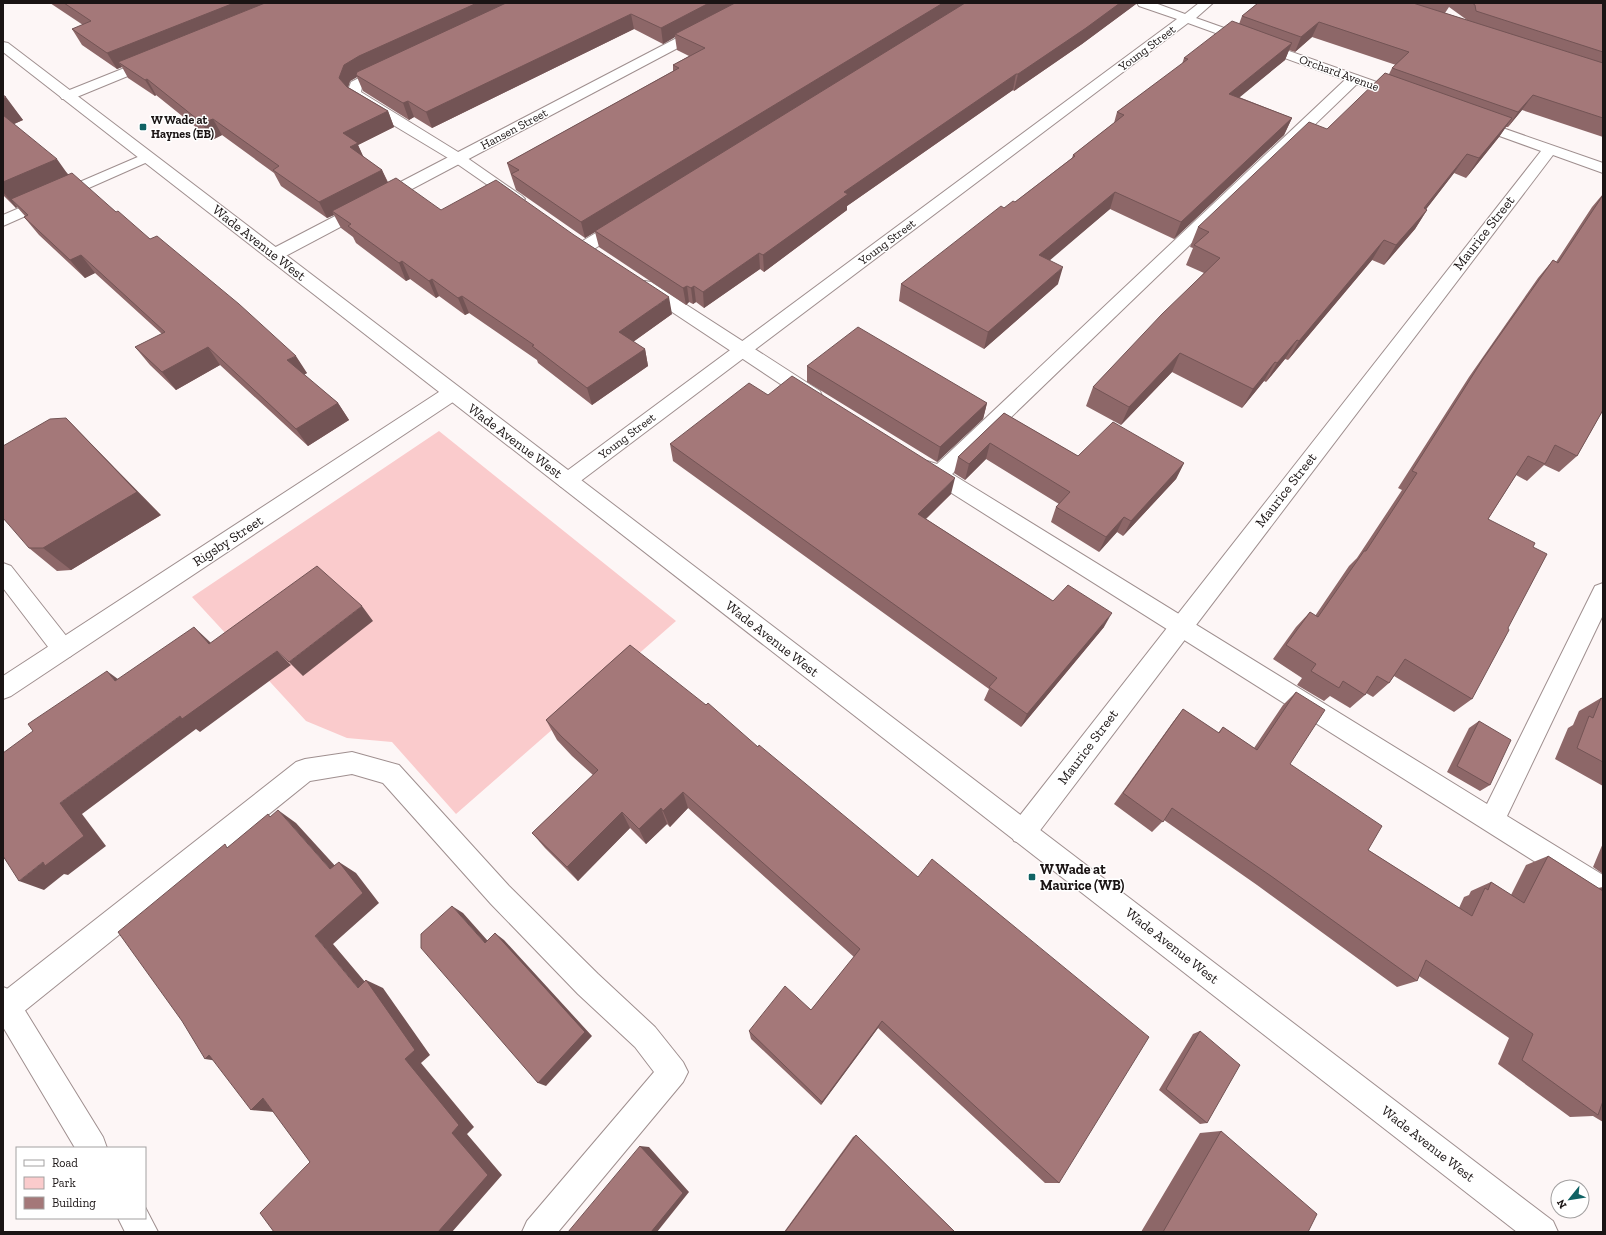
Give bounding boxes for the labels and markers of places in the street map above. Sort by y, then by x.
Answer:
place label: W Wade at Haynes (EB) [151,113,215,141]
marker: W Wade at Haynes (EB) [138,122,148,132]
place label: W Wade at Maurice (WB) [1040,861,1124,894]
marker: W Wade at Maurice (WB) [1027,872,1037,882]

